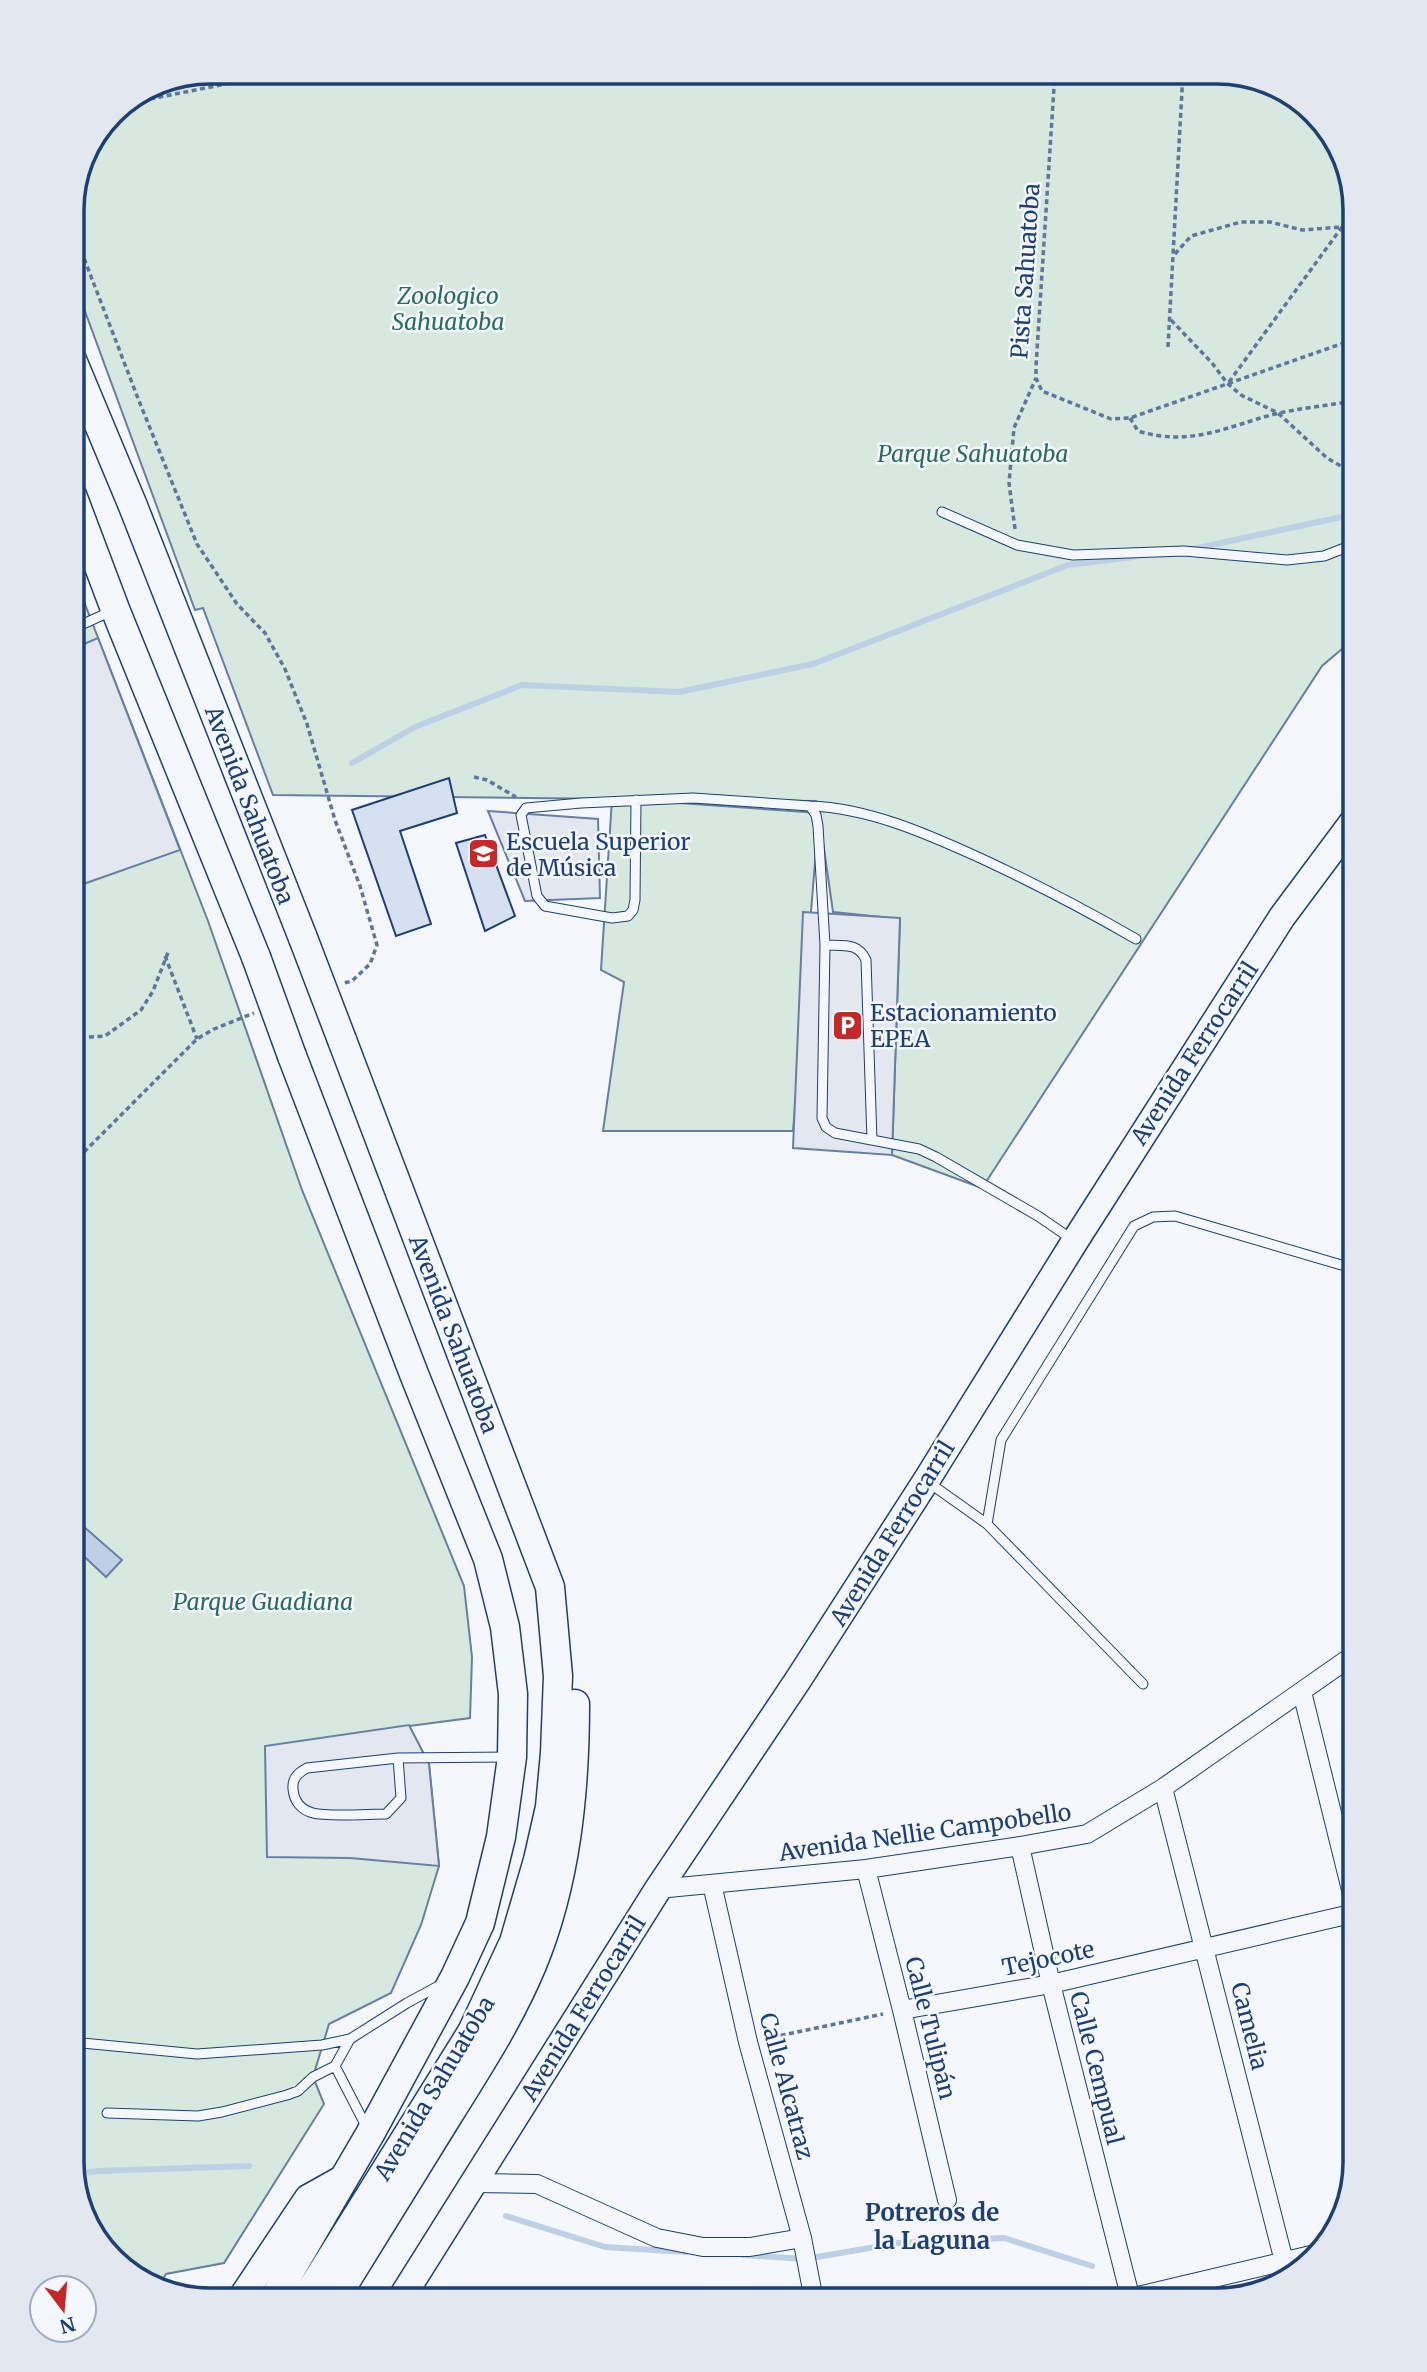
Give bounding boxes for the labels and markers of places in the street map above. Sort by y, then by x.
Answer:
place label: Escuela Superior de Música [506,827,691,882]
school or university icon: Escuela Superior de Música [466,837,500,871]
place label: Estacionamiento EPEA [870,998,1057,1053]
parking icon: Estacionamiento EPEA [830,1008,864,1042]

